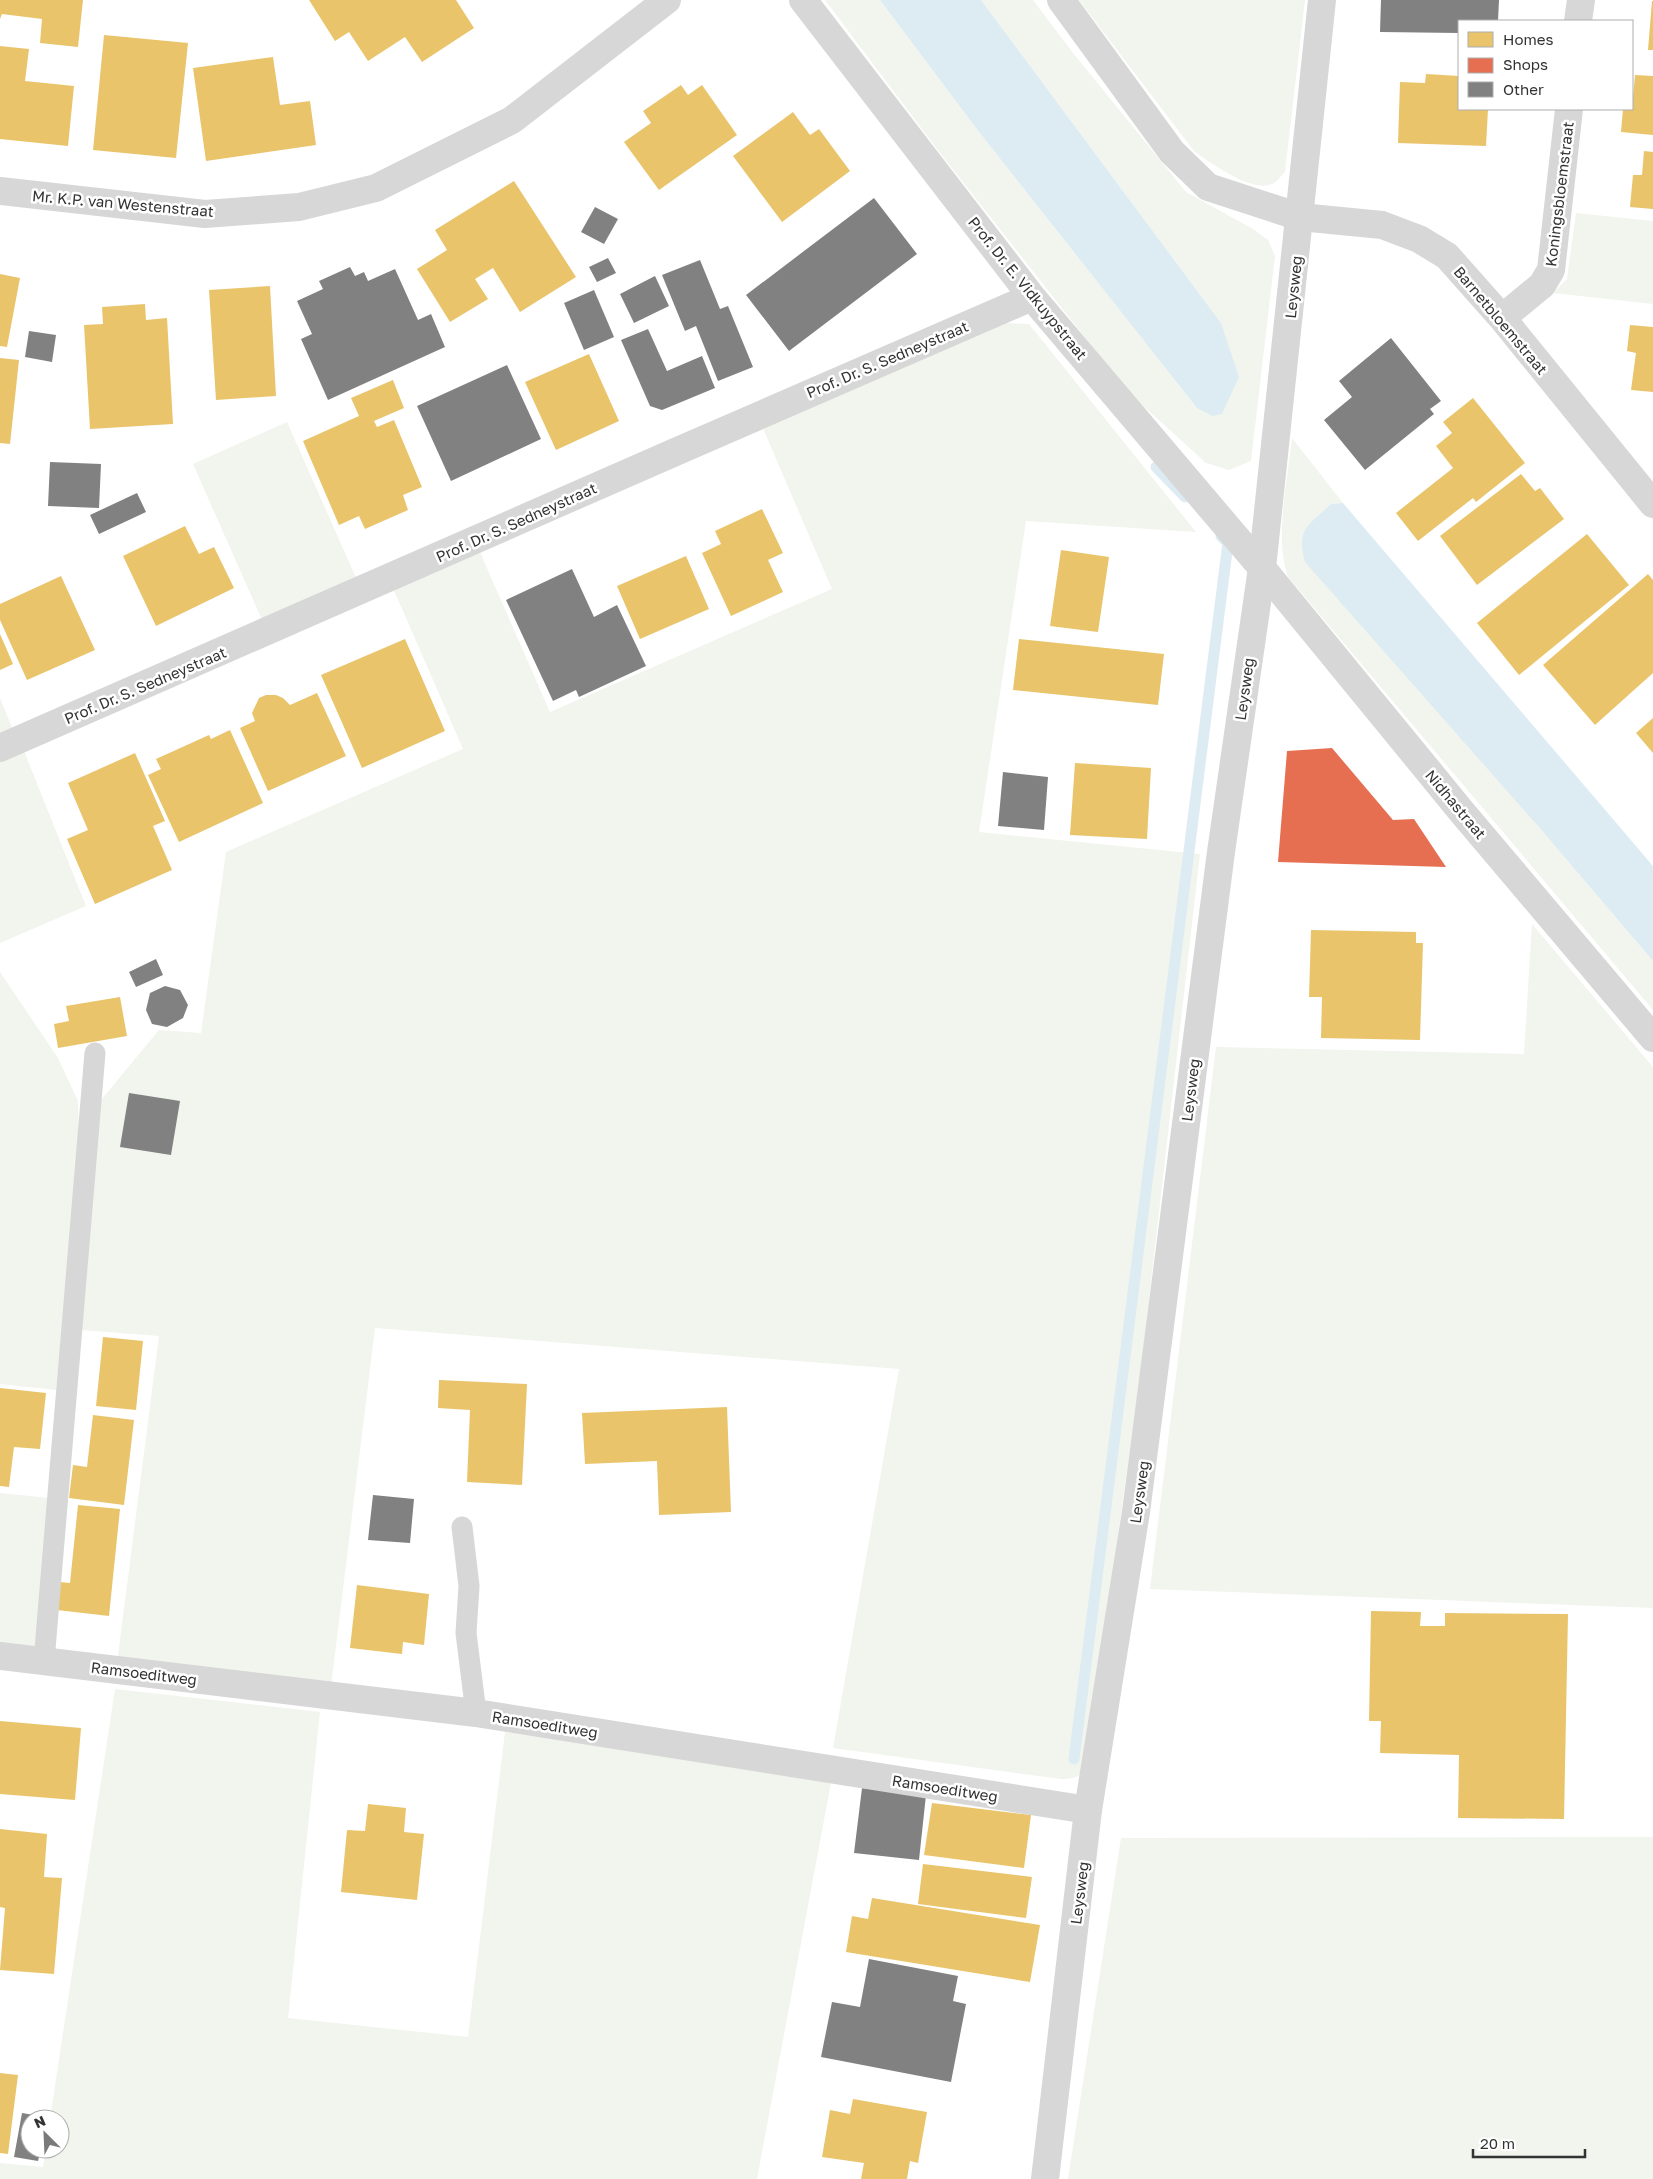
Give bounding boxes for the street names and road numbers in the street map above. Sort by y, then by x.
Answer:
street label: Koningsbloemstraat [1541,120,1577,268]
street label: Mr. K.P. van Westenstraat [31,186,215,220]
street label: Prof. Dr. E. Vidkuypstraat [965,213,1091,363]
street label: Leysweg [1281,255,1305,319]
street label: Barnetbloemstraat [1451,262,1551,378]
street label: Prof. Dr. S. Sedneystraat [803,317,971,401]
street label: Prof. Dr. S. Sedneystraat [433,478,599,566]
street label: Prof. Dr. S. Sedneystraat [61,643,229,727]
street label: Leysweg [1231,657,1257,721]
street label: Nidhastraat [1422,766,1490,842]
street label: Leysweg [1177,1058,1203,1122]
street label: Leysweg [1126,1460,1152,1524]
street label: Ramsoeditweg [90,1658,198,1688]
street label: Ramsoeditweg [491,1707,599,1741]
street label: Ramsoeditweg [891,1771,999,1805]
street label: Leysweg [1066,1861,1092,1925]

